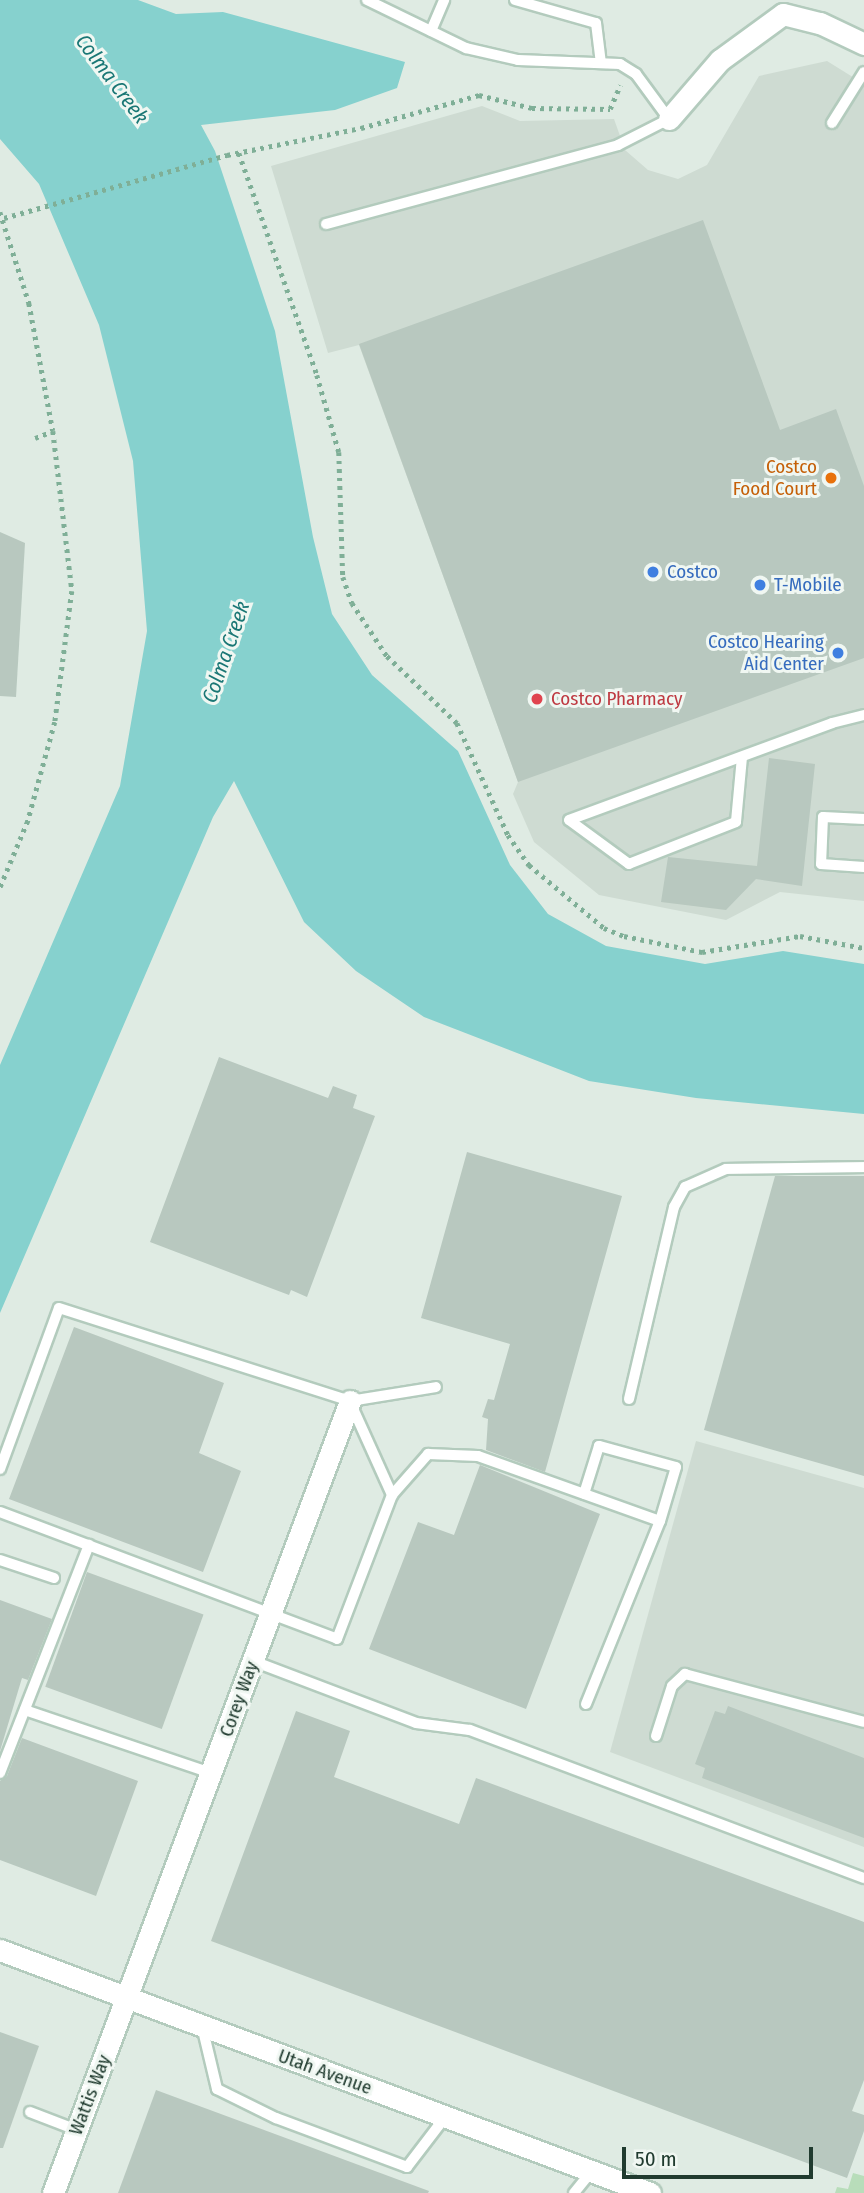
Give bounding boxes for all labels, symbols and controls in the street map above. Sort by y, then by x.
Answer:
water label: Colma Creek [70,29,154,129]
place label: Costco Food Court [733,456,817,500]
marker: Costco Food Court [823,470,839,486]
place label: Costco [667,561,718,583]
marker: Costco [645,564,661,580]
place label: T-Mobile [774,574,842,596]
marker: T-Mobile [752,577,768,593]
water label: Colma Creek [197,598,255,706]
place label: Costco Hearing Aid Center [708,631,824,675]
marker: Costco Hearing Aid Center [830,645,846,661]
place label: Costco Pharmacy [551,688,683,710]
marker: Costco Pharmacy [529,691,545,707]
street label: Corey Way [215,1658,263,1740]
street label: Utah Avenue [275,2045,375,2099]
street label: Wattis Way [64,2052,116,2138]
scale bar [626,2134,817,2178]
text: 50 m [635,2146,677,2172]

